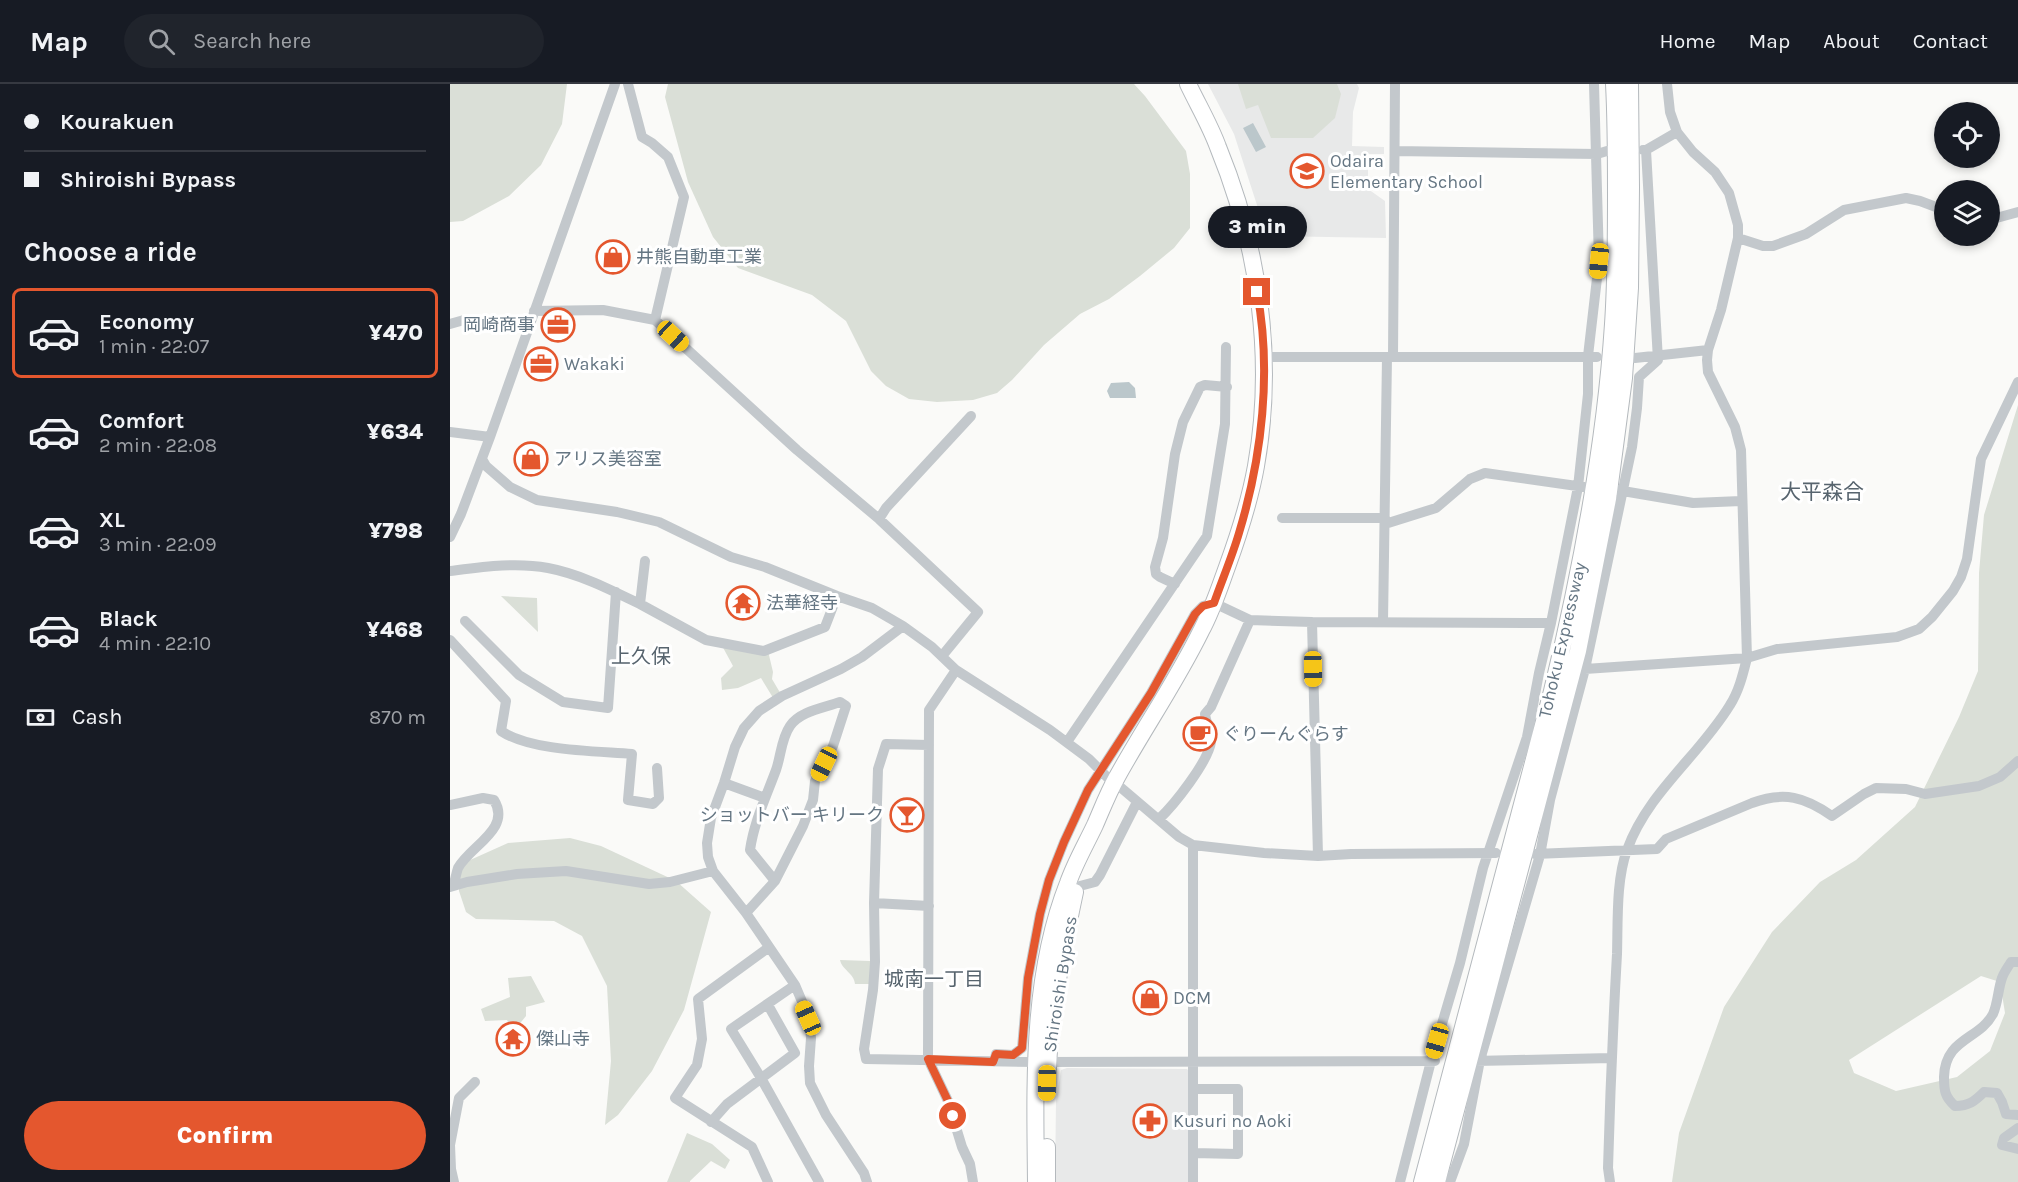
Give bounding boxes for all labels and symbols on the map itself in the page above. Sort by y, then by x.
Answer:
place label: Odaira Elementary School [1330,150,1483,193]
school or university icon: Odaira Elementary School [1289,153,1325,189]
callout: 3 min [1208,205,1306,247]
shop icon: 井熊自動車工業 [595,239,631,275]
car [1588,242,1610,280]
place label: 井熊自動車工業 [636,246,762,268]
route end [1243,278,1270,305]
office icon: 岡崎商事 [540,307,576,343]
place label: 岡崎商事 [463,314,535,336]
car [654,317,692,355]
office icon: Wakaki [523,346,559,382]
place label: Wakaki [564,353,625,375]
shop icon: アリス美容室 [513,441,549,477]
place label: アリス美容室 [554,448,662,470]
district label: 大平森合 [1780,480,1864,504]
street label: Tohoku Expressway [1533,559,1591,720]
temple icon: 法華経寺 [725,585,761,621]
place label: 法華経寺 [766,592,838,614]
district label: 上久保 [611,645,671,668]
car [1304,651,1322,687]
cafe icon: ぐりーんぐらす [1182,716,1218,752]
place label: ぐりーんぐらす [1223,723,1349,745]
car [808,744,840,784]
bar icon: ショットバー キリーク [889,797,925,833]
place label: ショットバー キリーク [700,804,884,826]
street label: Shiroishi Bypass [1038,914,1082,1054]
district label: 城南一丁目 [884,968,984,991]
shop icon: DCM [1132,980,1168,1016]
place label: DCM [1173,987,1211,1009]
car [792,998,824,1038]
temple icon: 傑山寺 [495,1021,531,1057]
car [1423,1021,1451,1061]
place label: 傑山寺 [536,1028,590,1050]
car [1038,1065,1056,1101]
route start [939,1102,966,1129]
pharmacy icon: Kusuri no Aoki [1132,1103,1168,1139]
place label: Kusuri no Aoki [1173,1110,1292,1132]

